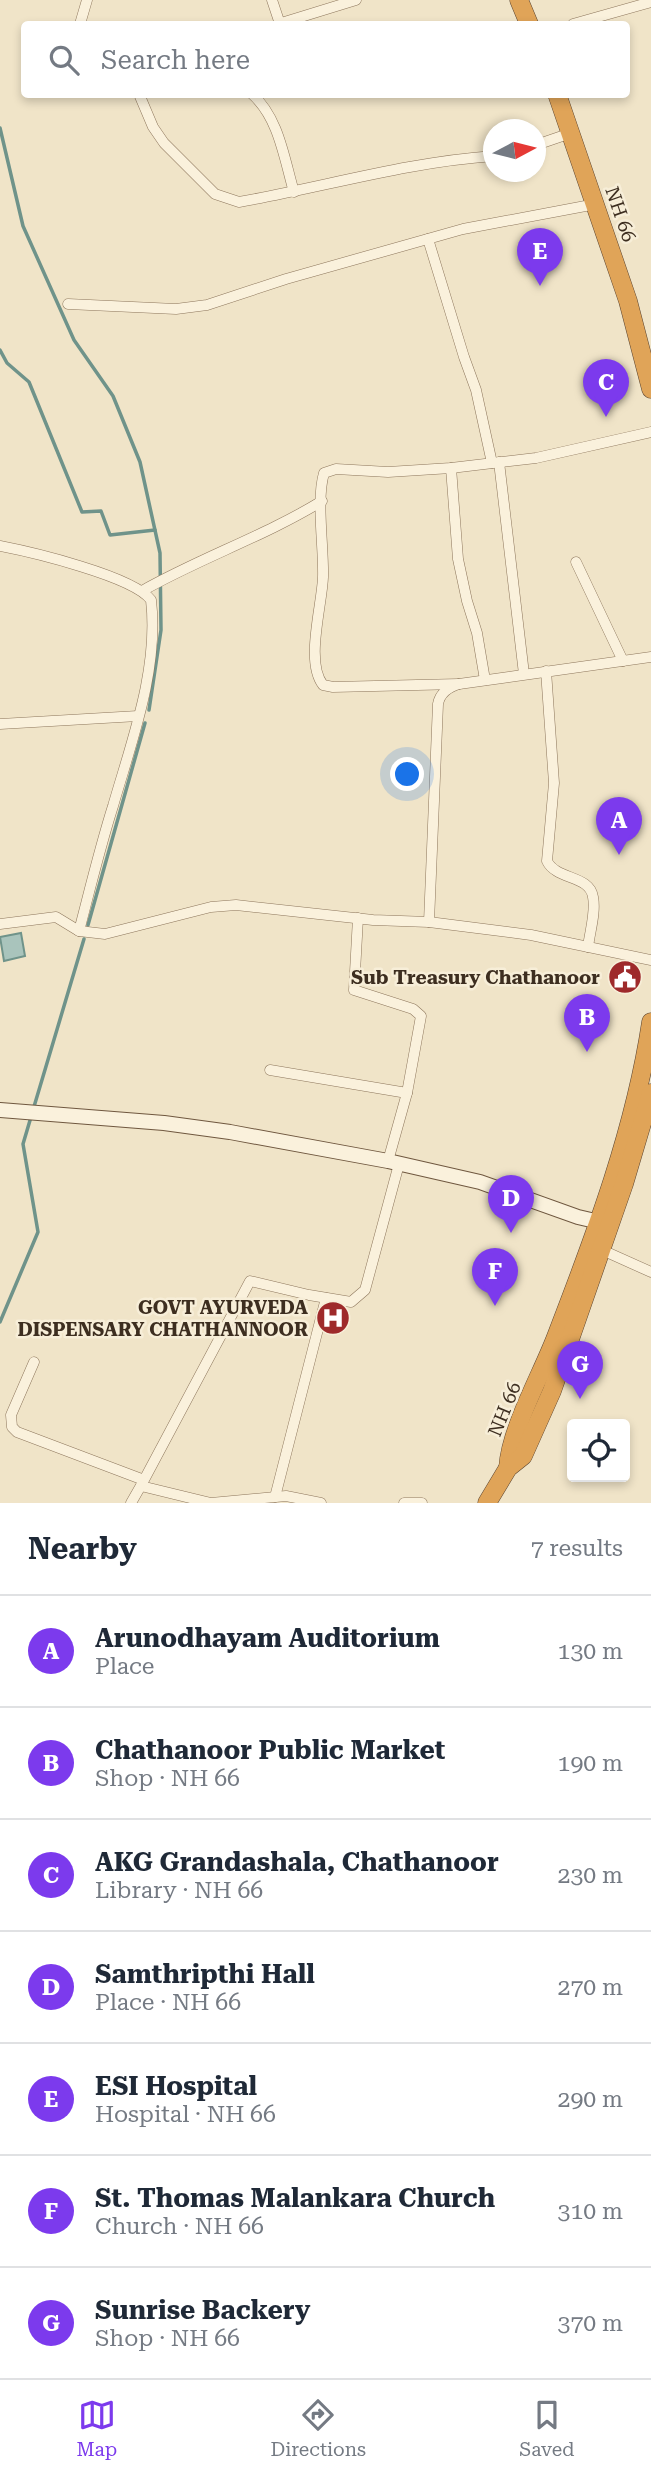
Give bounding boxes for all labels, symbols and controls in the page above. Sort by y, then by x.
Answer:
search box [21,21,630,98]
icon: search [45,41,83,79]
text: Search here [101,45,250,75]
north arrow [483,119,546,182]
street label: NH 66 [600,183,641,245]
pin: E [517,228,563,286]
pin: C [583,359,629,417]
your location [390,757,424,791]
pin: A [596,797,642,855]
public building icon: Sub Treasury Chathanoor [606,958,644,996]
place label: Sub Treasury Chathanoor [351,966,600,989]
pin: B [564,994,610,1052]
pin: D [488,1175,534,1233]
pin: F [472,1248,518,1306]
place label: GOVT AYURVEDA DISPENSARY CHATHANNOOR [18,1296,308,1341]
hospital icon: GOVT AYURVEDA DISPENSARY CHATHANNOOR [314,1299,352,1337]
pin: G [557,1341,603,1399]
street label: NH 66 [483,1378,526,1440]
map controls [567,1419,630,1482]
button: locate [567,1419,630,1482]
text: Nearby [28,1531,137,1566]
text: 7 results [531,1535,623,1562]
text: Arunodhayam Auditorium [95,1623,440,1653]
text: A [43,1638,59,1665]
text: 130 m [558,1638,623,1665]
text: Place [95,1653,154,1680]
text: Chathanoor Public Market [95,1735,445,1765]
text: B [43,1750,59,1777]
text: 190 m [558,1750,623,1777]
text: Shop · NH 66 [95,1765,240,1792]
text: AKG Grandashala, Chathanoor [95,1847,499,1877]
text: C [43,1862,59,1889]
text: 230 m [558,1862,623,1889]
text: Library · NH 66 [95,1877,263,1904]
text: Samthripthi Hall [95,1959,315,1989]
text: D [42,1974,60,2001]
text: 270 m [558,1974,623,2001]
text: Place · NH 66 [95,1989,241,2016]
text: ESI Hospital [95,2071,257,2101]
text: E [44,2086,58,2113]
text: 290 m [558,2086,623,2113]
text: Hospital · NH 66 [95,2101,276,2128]
text: St. Thomas Malankara Church [95,2183,495,2213]
text: F [44,2198,58,2225]
text: 310 m [558,2198,623,2225]
text: Church · NH 66 [95,2213,264,2240]
text: Sunrise Backery [95,2295,311,2325]
text: G [42,2310,60,2337]
text: 370 m [558,2310,623,2337]
text: Shop · NH 66 [95,2325,240,2352]
tab: Map [77,2396,117,2461]
tab: Directions [270,2396,366,2461]
tab: Saved [519,2396,574,2461]

